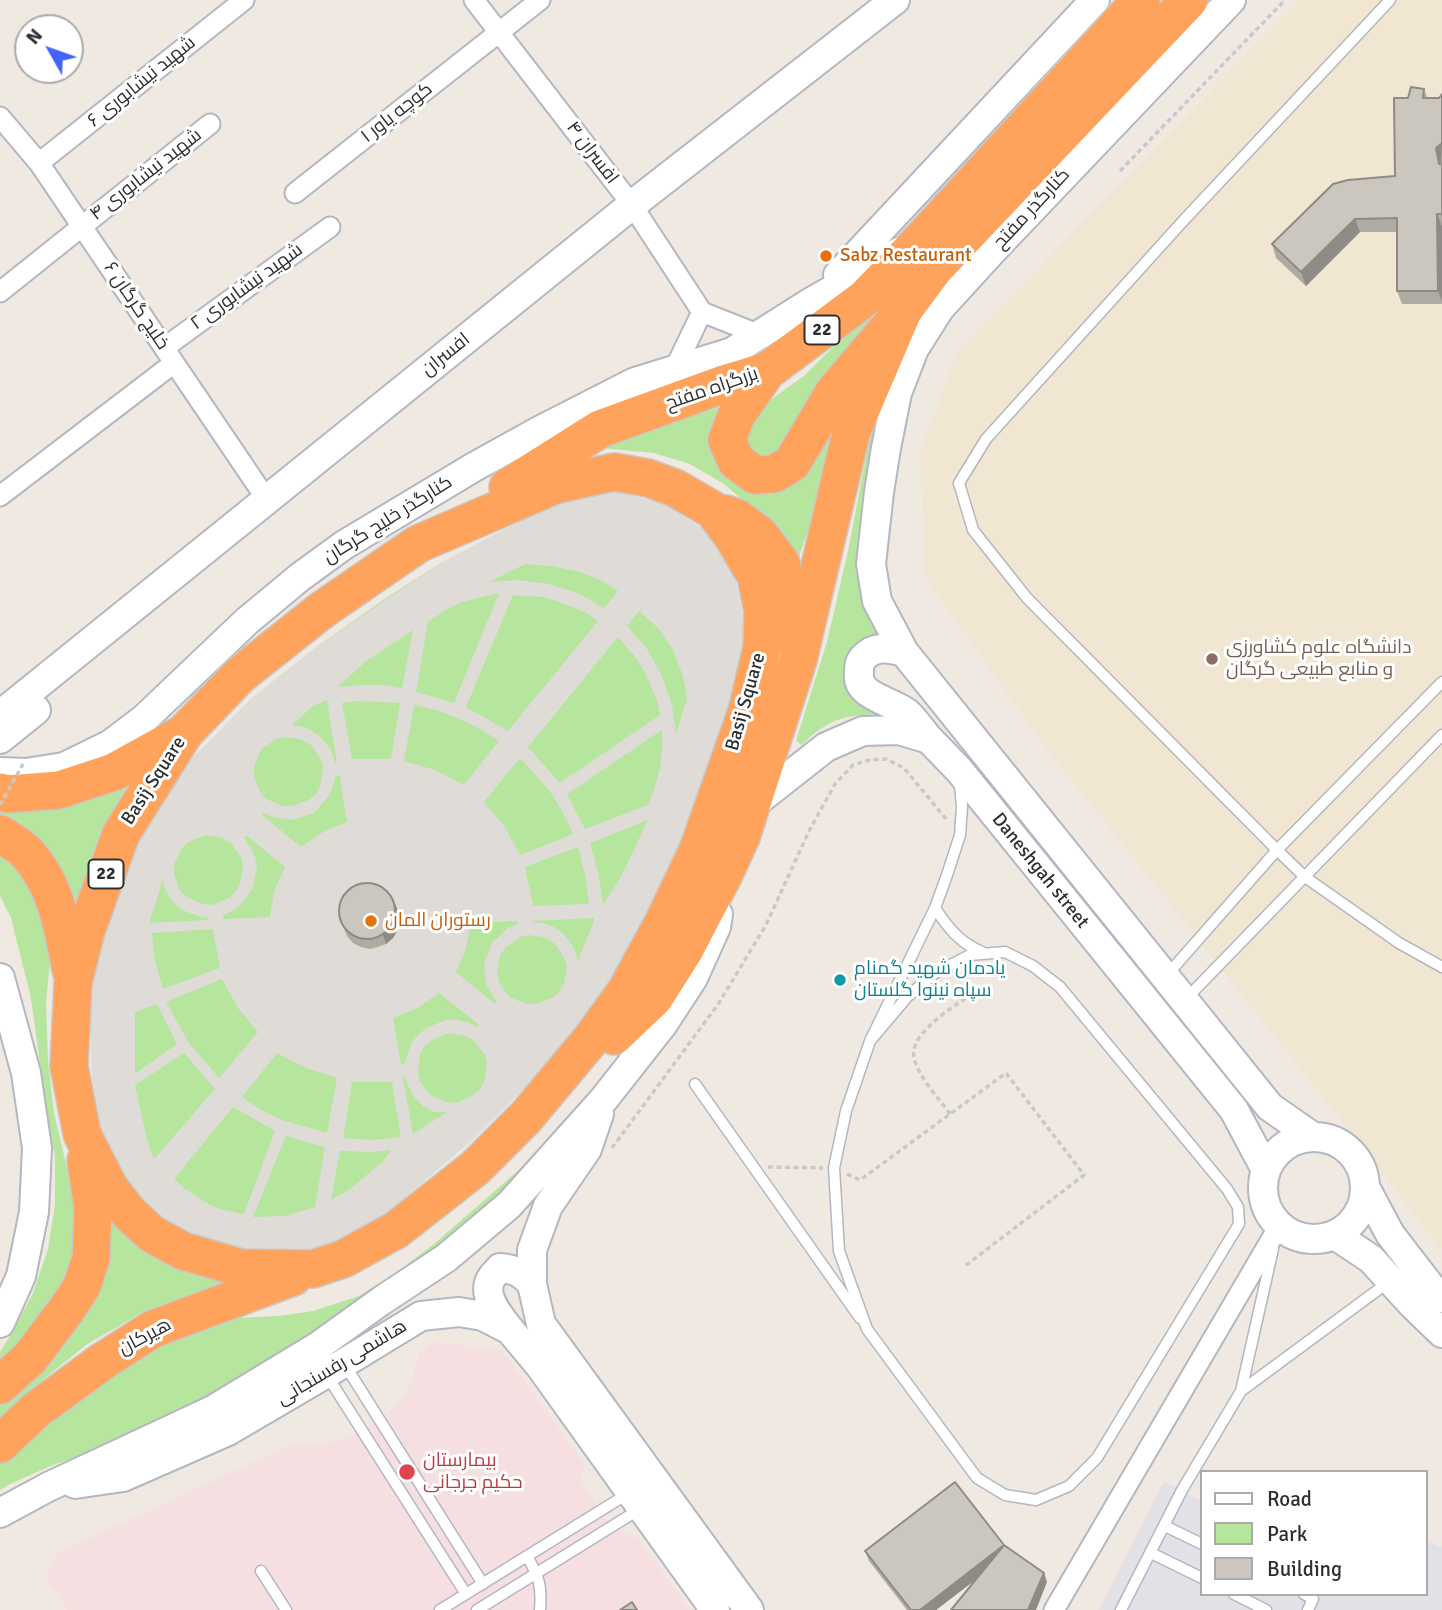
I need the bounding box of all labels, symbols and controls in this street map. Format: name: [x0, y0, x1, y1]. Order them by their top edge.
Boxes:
north arrow: [14, 14, 84, 84]
text: N: [21, 24, 48, 50]
street label: شهید نیشابوری ۶: [83, 32, 201, 132]
street label: کوچه یاور ۱: [357, 78, 437, 148]
street label: افسران ۴: [561, 117, 623, 189]
street label: شهید نیشابوری ۴: [86, 124, 206, 226]
street label: کنارگذر مفتح: [989, 164, 1075, 254]
street label: شهید نیشابوری ۲: [186, 239, 308, 335]
place label: Sabz Restaurant: [840, 245, 972, 267]
marker: Sabz Restaurant: [818, 248, 834, 264]
street label: خلیج گرگان ۶: [98, 258, 174, 354]
road number: 22: [804, 316, 840, 344]
street label: افسران: [417, 328, 475, 382]
street label: بزرگراه مفتح: [663, 363, 761, 415]
street label: کنارگذر خلیج گرگان: [319, 471, 457, 569]
place label: دانشگاه علوم کشاورزی و منابع طبیعی گرگان: [1226, 637, 1411, 681]
street label: Basij Square: [721, 650, 771, 754]
marker: دانشگاه علوم کشاورزی و منابع طبیعی گرگان: [1204, 651, 1220, 667]
street label: Basij Square: [117, 732, 191, 830]
street label: Daneshgah street: [987, 809, 1093, 933]
road number: 22: [88, 860, 124, 888]
place label: رستوران المان: [385, 910, 491, 932]
marker: رستوران المان: [363, 913, 379, 929]
place label: یادمان شهید گمنام سپاه نینوا گلستان: [854, 958, 1005, 1002]
marker: یادمان شهید گمنام سپاه نینوا گلستان: [832, 972, 848, 988]
street label: هیرکان: [115, 1314, 175, 1360]
street label: هاشمی رفسنجانی: [273, 1315, 411, 1411]
place label: بیمارستان حکیم جرجانی: [423, 1450, 523, 1494]
marker: بیمارستان حکیم جرجانی: [397, 1462, 417, 1482]
legend: [1200, 1470, 1428, 1596]
text: Road: [1267, 1486, 1312, 1512]
text: Park: [1267, 1521, 1307, 1547]
text: Building: [1267, 1556, 1342, 1582]

